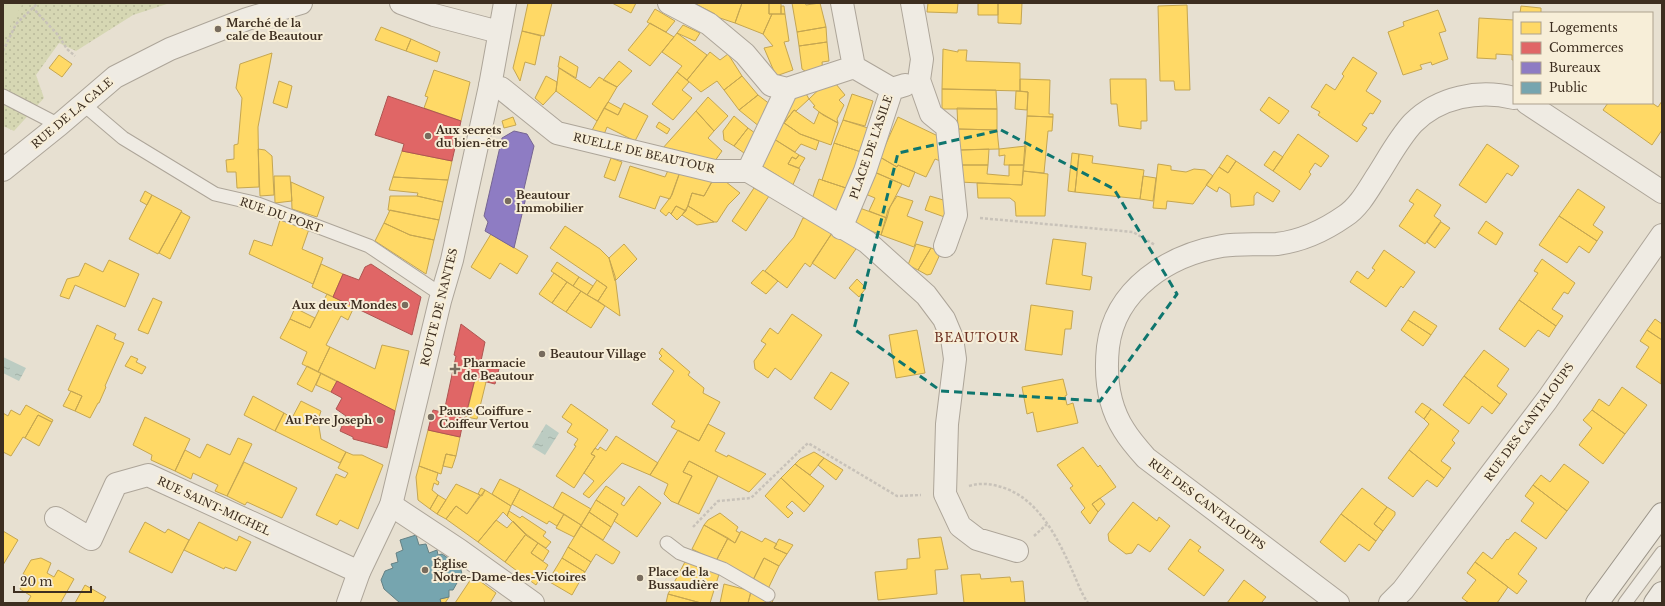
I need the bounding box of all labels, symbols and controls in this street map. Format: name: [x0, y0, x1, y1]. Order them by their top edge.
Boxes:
legend: [1513, 12, 1653, 104]
place label: Marché de la cale de Beautour: [226, 16, 323, 43]
text: Logements: [1549, 20, 1618, 35]
marker: Marché de la cale de Beautour: [213, 24, 223, 34]
text: Commerces: [1549, 40, 1623, 55]
text: Bureaux: [1549, 60, 1601, 75]
street label: RUE DE LA CALE: [28, 75, 116, 151]
text: Public: [1549, 80, 1588, 95]
street label: PLACE DE L'ASILE: [847, 93, 895, 201]
place label: Aux secrets du bien-être: [435, 123, 508, 150]
street label: RUELLE DE BEAUTOUR: [572, 130, 716, 176]
marker: Aux secrets du bien-être: [423, 131, 433, 141]
place label: Beautour Immobilier: [516, 188, 584, 215]
street label: RUE DU PORT: [238, 194, 324, 236]
marker: Beautour Immobilier: [503, 196, 513, 206]
street label: ROUTE DE NANTES: [418, 247, 460, 367]
place label: Aux deux Mondes: [291, 298, 397, 312]
marker: Aux deux Mondes: [400, 300, 410, 310]
district label: BEAUTOUR: [934, 330, 1020, 345]
place label: Beautour Village: [550, 347, 647, 361]
marker: Beautour Village: [537, 349, 547, 359]
place label: Pharmacie de Beautour: [463, 356, 535, 383]
street label: RUE DES CANTALOUPS: [1481, 360, 1577, 484]
marker: Pharmacie de Beautour: [450, 364, 460, 374]
place label: Pause Coiffure - Coiffeur Vertou: [439, 404, 532, 431]
marker: Pause Coiffure - Coiffeur Vertou: [426, 412, 436, 422]
place label: Au Père Joseph: [284, 413, 372, 427]
marker: Au Père Joseph: [375, 415, 385, 425]
street label: RUE DES CANTALOUPS: [1146, 455, 1268, 553]
street label: RUE SAINT-MICHEL: [155, 474, 273, 538]
place label: Église Notre-Dame-des-Victoires: [433, 557, 586, 584]
marker: Église Notre-Dame-des-Victoires: [420, 565, 430, 575]
place label: Place de la Bussaudière: [648, 565, 719, 592]
scale bar: [14, 568, 91, 594]
marker: Place de la Bussaudière: [635, 573, 645, 583]
text: 20 m: [20, 574, 52, 589]

